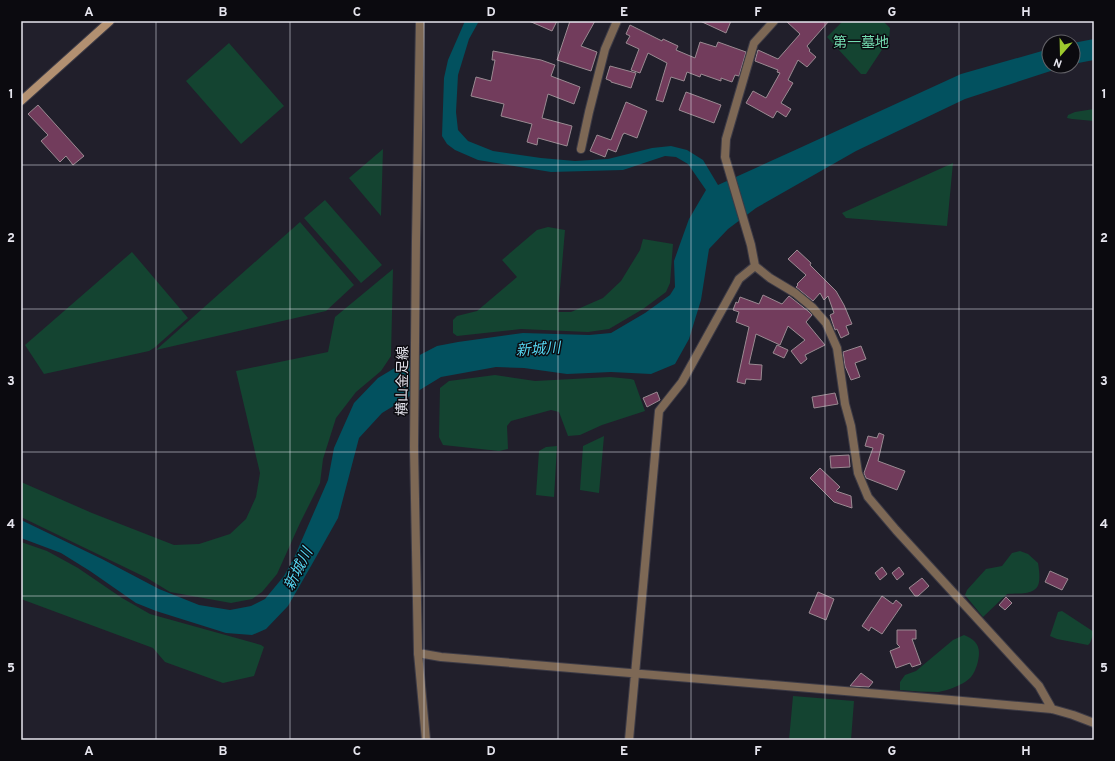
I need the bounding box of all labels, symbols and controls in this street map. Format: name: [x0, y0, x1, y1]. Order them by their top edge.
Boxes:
text: A: [84, 5, 94, 21]
text: B: [219, 5, 228, 21]
text: C: [353, 5, 361, 21]
text: D: [486, 5, 496, 21]
text: E: [620, 5, 628, 21]
text: F: [754, 5, 762, 21]
text: G: [888, 5, 897, 21]
text: H: [1021, 5, 1031, 21]
park label: 第一墓地: [833, 34, 889, 52]
north arrow: [1041, 34, 1081, 74]
text: N: [1052, 55, 1064, 70]
text: 1: [8, 87, 14, 103]
text: 1: [1101, 87, 1107, 103]
text: 2: [7, 231, 15, 247]
text: 2: [1100, 231, 1108, 247]
water label: 新城川: [515, 339, 563, 362]
street label: 横山金足線: [394, 346, 413, 416]
text: 3: [7, 374, 15, 390]
text: 3: [1100, 374, 1108, 390]
text: 4: [7, 517, 15, 533]
text: 4: [1100, 517, 1108, 533]
water label: 新城川: [281, 544, 319, 594]
text: 5: [7, 661, 15, 677]
text: 5: [1100, 661, 1108, 677]
text: A: [84, 744, 94, 760]
text: B: [219, 744, 228, 760]
text: C: [353, 744, 361, 760]
text: D: [486, 744, 496, 760]
text: E: [620, 744, 628, 760]
text: F: [754, 744, 762, 760]
text: G: [888, 744, 897, 760]
text: H: [1021, 744, 1031, 760]

